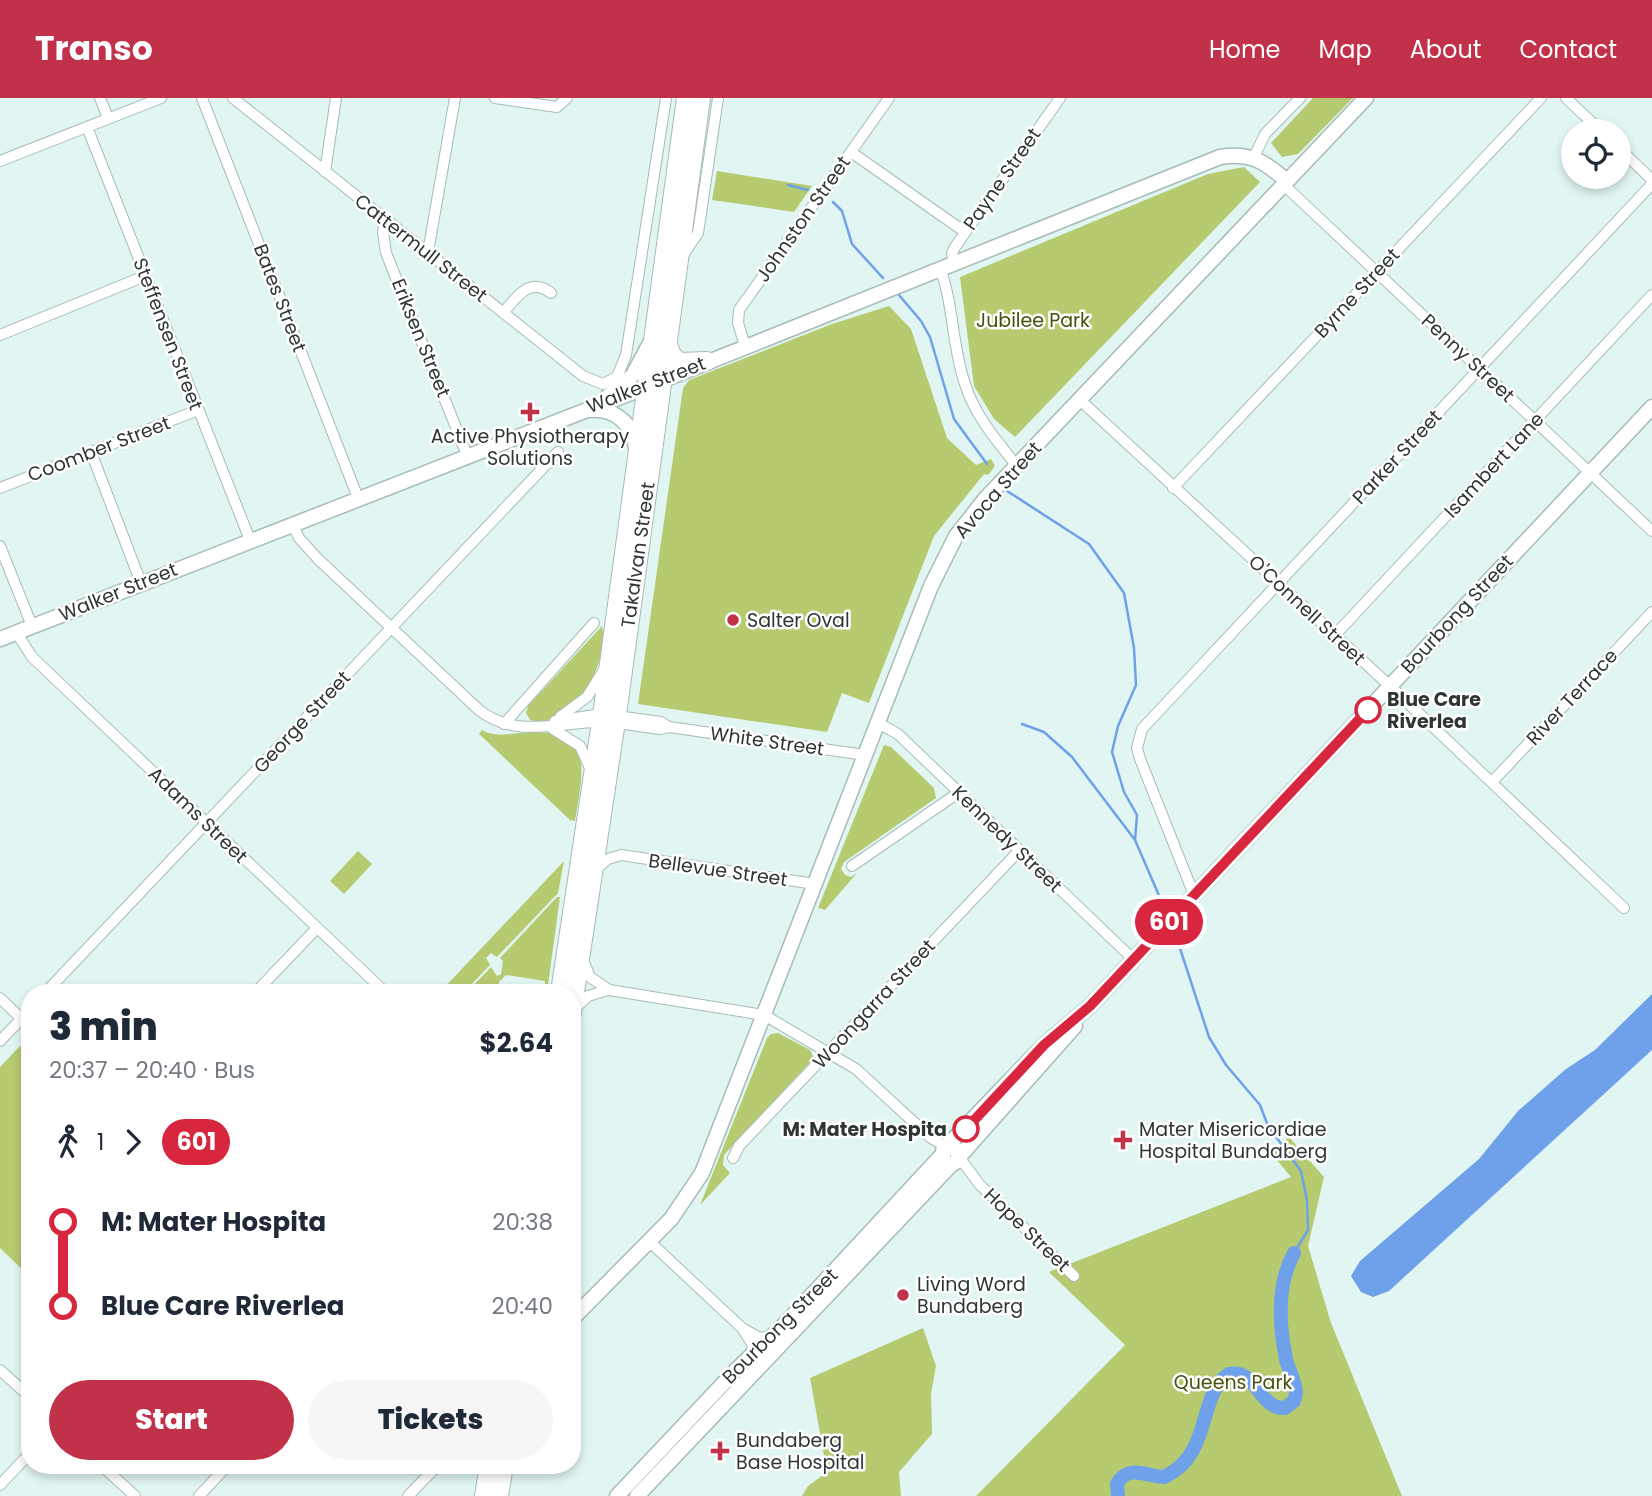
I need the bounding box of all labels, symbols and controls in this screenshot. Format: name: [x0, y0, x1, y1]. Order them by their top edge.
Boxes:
text: Transo: [35, 25, 153, 72]
text: Home: [1209, 33, 1281, 66]
text: Map: [1319, 33, 1372, 66]
text: About: [1410, 33, 1481, 66]
text: Contact: [1519, 33, 1617, 66]
map controls: [1561, 119, 1631, 189]
button: locate: [1561, 119, 1631, 189]
street label: Payne Street: [957, 122, 1047, 236]
street label: Johnston Street: [749, 150, 857, 288]
street label: Cattermull Street: [349, 187, 493, 309]
street label: Bates Street: [247, 240, 313, 356]
street label: Byrne Street: [1308, 242, 1406, 344]
street label: Steffensen Street: [127, 254, 209, 414]
street label: Eriksen Street: [385, 275, 457, 401]
park label: Jubilee Park: [976, 307, 1090, 334]
street label: Penny Street: [1415, 308, 1521, 408]
street label: Walker Street: [583, 350, 709, 420]
marker: Active Physiotherapy Solutions: [520, 402, 540, 422]
street label: Parker Street: [1346, 404, 1448, 510]
street label: Isambert Lane: [1438, 406, 1550, 524]
street label: Coomber Street: [24, 409, 174, 489]
place label: Active Physiotherapy Solutions: [431, 423, 629, 472]
street label: Avoca Street: [948, 436, 1048, 544]
street label: Takalvan Street: [614, 480, 662, 630]
street label: O'Connell Street: [1243, 549, 1371, 671]
street label: Bourbong Street: [1395, 549, 1519, 679]
street label: Walker Street: [55, 556, 181, 628]
place label: Salter Oval: [747, 607, 850, 634]
marker: Salter Oval: [725, 612, 741, 628]
street label: River Terrace: [1520, 643, 1624, 751]
street label: George Street: [247, 665, 357, 779]
place label: Blue Care Riverlea: [1387, 686, 1481, 735]
marker: Blue Care Riverlea: [1355, 697, 1381, 723]
street label: White Street: [708, 720, 826, 762]
street label: Adams Street: [142, 761, 254, 869]
street label: Kennedy Street: [946, 779, 1068, 899]
street label: Bellevue Street: [647, 847, 789, 893]
line badge: 601: [1129, 899, 1209, 945]
text: 601: [1149, 905, 1189, 938]
street label: Woongarra Street: [807, 933, 941, 1075]
text: 3 min: [49, 1000, 158, 1053]
text: $2.64: [480, 1025, 553, 1061]
text: 20:37 – 20:40 · Bus: [49, 1054, 255, 1086]
place label: M: Mater Hospita: [782, 1116, 947, 1143]
marker: M: Mater Hospita: [953, 1116, 979, 1142]
place label: Mater Misericordiae Hospital Bundaberg: [1139, 1116, 1327, 1165]
icon: walk: [49, 1123, 87, 1161]
icon: forward: [114, 1123, 152, 1161]
text: 601: [176, 1125, 216, 1158]
text: 1: [97, 1126, 104, 1158]
marker: Mater Misericordiae Hospital Bundaberg: [1113, 1130, 1133, 1150]
street label: Hope Street: [978, 1182, 1076, 1278]
text: M: Mater Hospita: [101, 1204, 326, 1240]
text: 20:38: [492, 1206, 553, 1238]
street label: Bourbong Street: [716, 1262, 844, 1390]
place label: Living Word Bundaberg: [917, 1271, 1026, 1320]
marker: Living Word Bundaberg: [895, 1287, 911, 1303]
text: Blue Care Riverlea: [101, 1288, 344, 1324]
text: 20:40: [492, 1290, 553, 1322]
park label: Queens Park: [1174, 1369, 1292, 1396]
button: Start: [49, 1380, 294, 1460]
button: Tickets: [308, 1380, 553, 1460]
place label: Bundaberg Base Hospital: [736, 1427, 864, 1476]
marker: Bundaberg Base Hospital: [710, 1441, 730, 1461]

